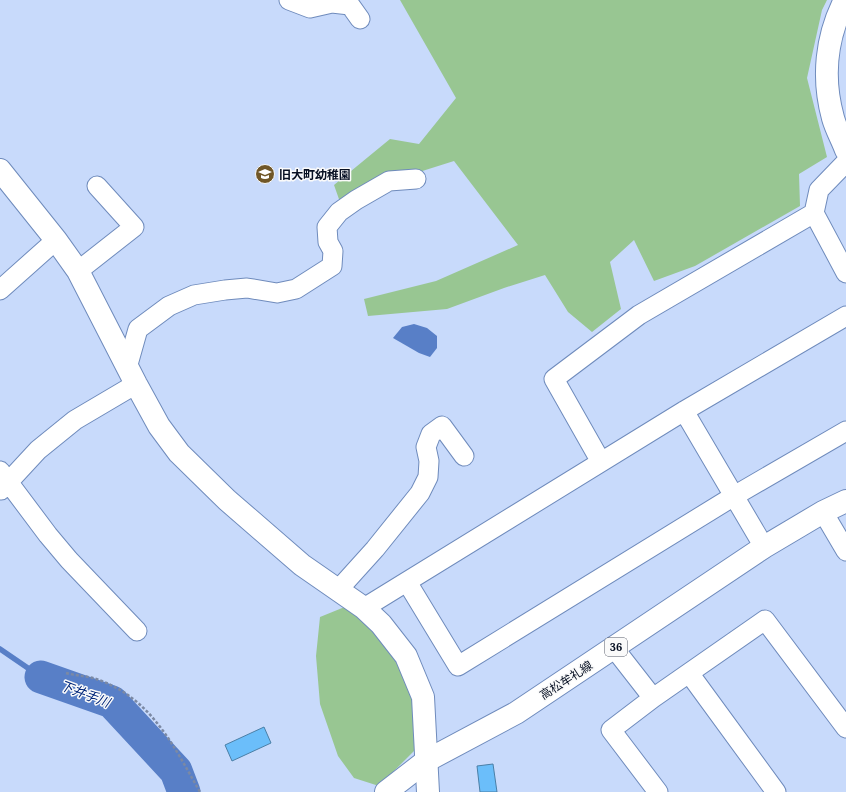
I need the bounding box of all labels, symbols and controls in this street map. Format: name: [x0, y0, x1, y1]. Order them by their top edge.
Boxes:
school or university icon: 旧大町幼稚園: [254, 163, 276, 185]
place label: 旧大町幼稚園: [279, 167, 351, 182]
road number: 36: [605, 638, 627, 656]
street label: 高松牟礼線: [537, 657, 595, 703]
water label: 下井手川: [58, 677, 114, 712]

